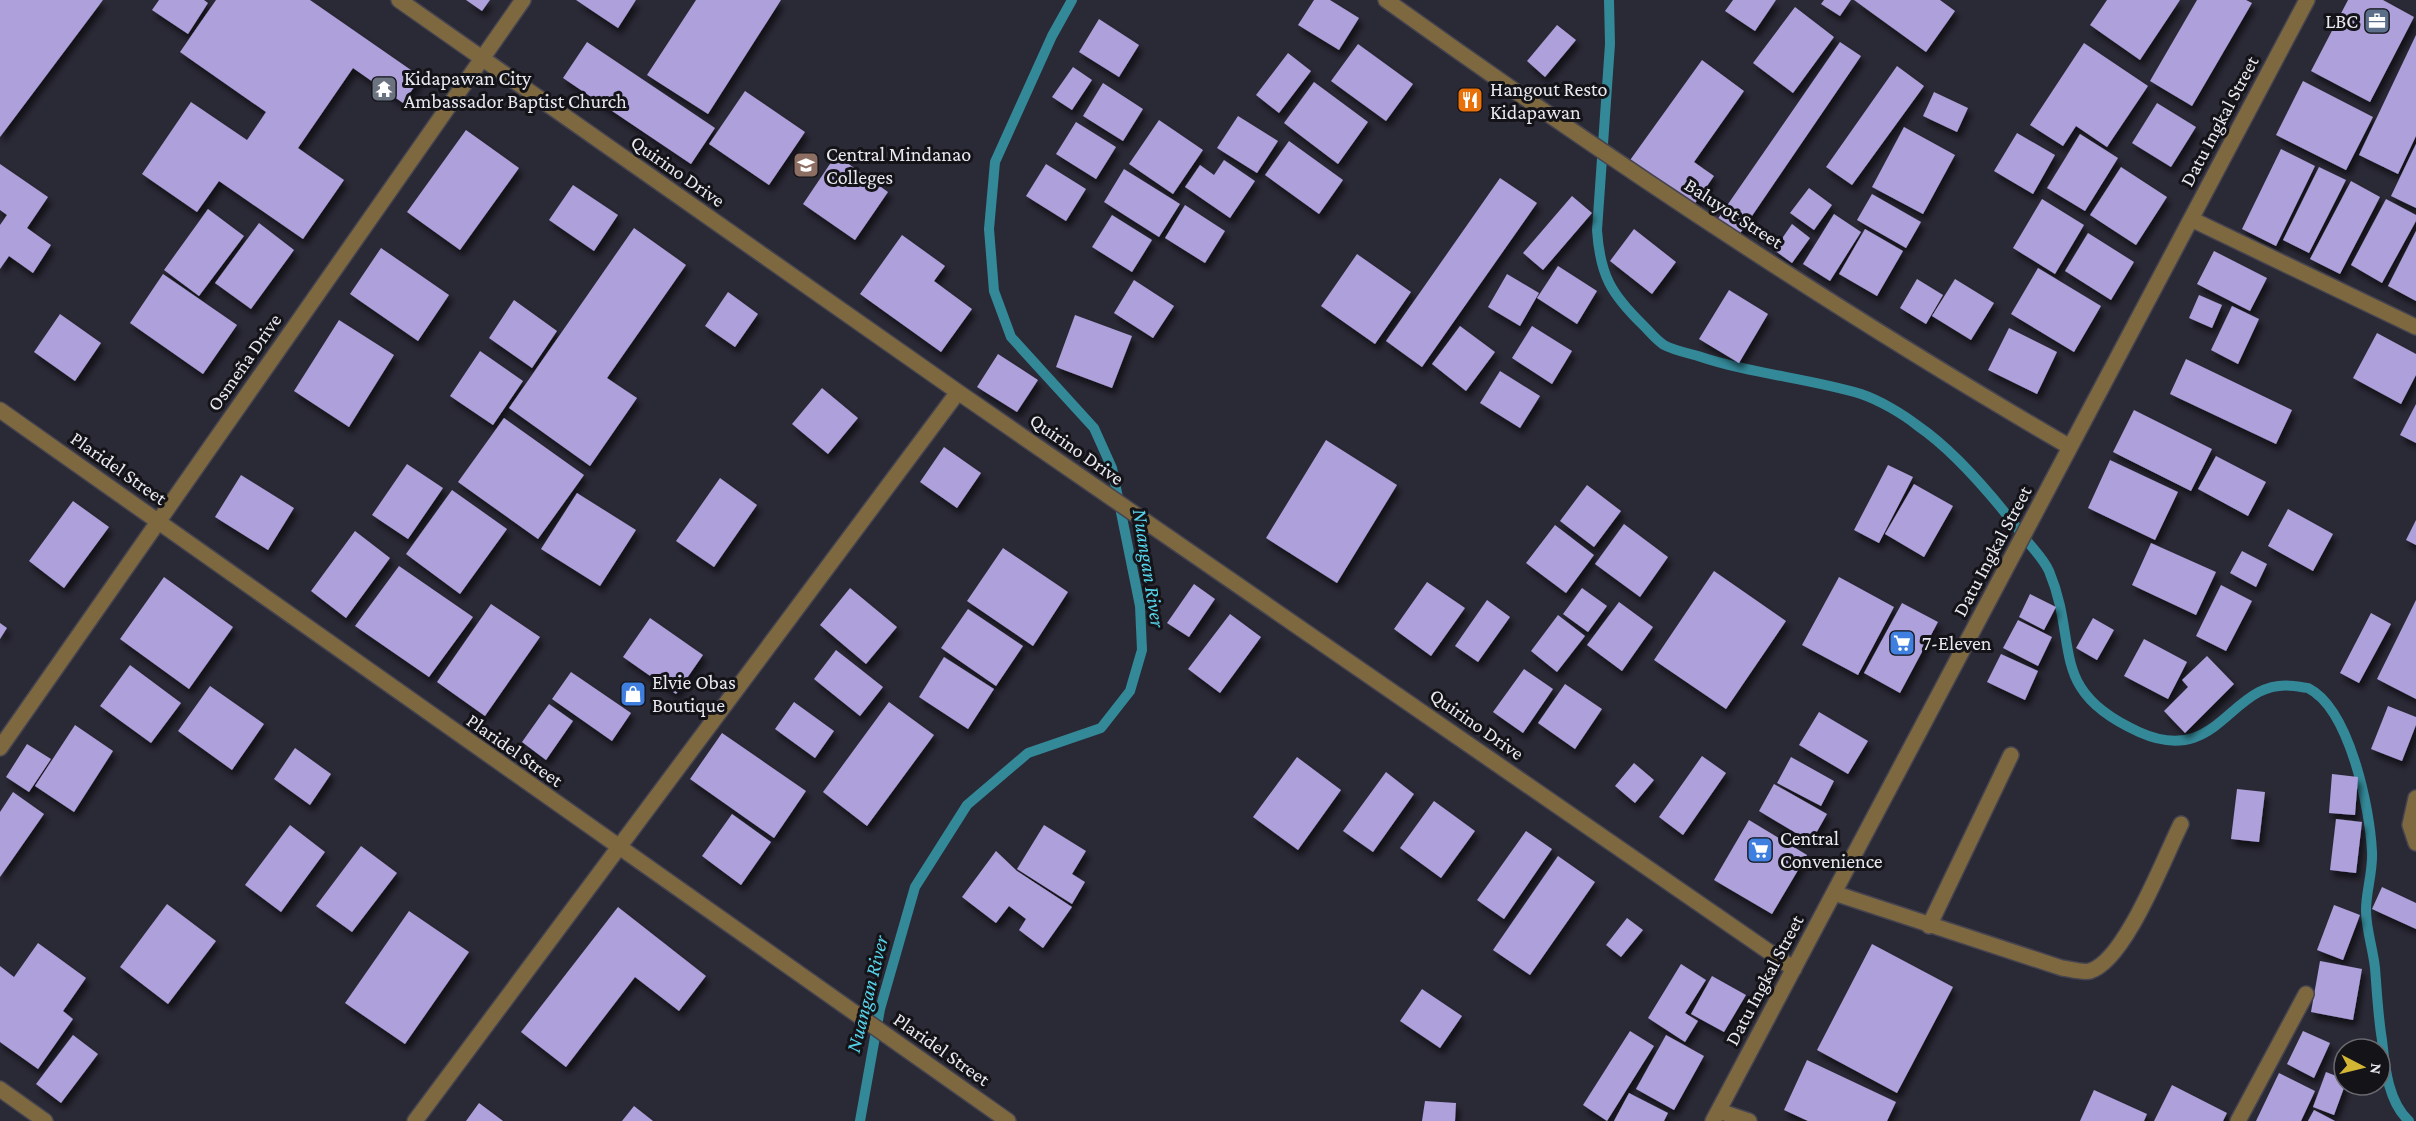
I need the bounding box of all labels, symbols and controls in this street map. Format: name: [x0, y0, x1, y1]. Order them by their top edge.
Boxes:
office icon: LBC: [2362, 6, 2392, 36]
place label: LBC: [2325, 10, 2358, 32]
street label: Datu Ingkal Street: [2175, 52, 2264, 190]
place label: Kidapawan City Ambassador Baptist Church: [404, 67, 627, 113]
temple icon: Kidapawan City Ambassador Baptist Church: [369, 74, 399, 104]
place label: Hangout Resto Kidapawan: [1490, 78, 1608, 124]
restaurant icon: Hangout Resto Kidapawan: [1455, 85, 1485, 115]
street label: Quirino Drive: [627, 131, 729, 212]
place label: Central Mindanao Colleges: [826, 143, 971, 189]
school or university icon: Central Mindanao Colleges: [791, 150, 821, 180]
street label: Baluyot Street: [1680, 173, 1787, 254]
street label: Osmeña Drive: [202, 309, 286, 415]
street label: Quirino Drive: [1026, 409, 1128, 490]
street label: Plaridel Street: [67, 427, 172, 509]
street label: Datu Ingkal Street: [1948, 482, 2037, 620]
water label: Nuangan River: [1128, 507, 1170, 630]
supermarket icon: 7-Eleven: [1887, 628, 1917, 658]
place label: 7-Eleven: [1922, 632, 1992, 654]
place label: Elvie Obas Boutique: [652, 671, 736, 717]
shop icon: Elvie Obas Boutique: [618, 679, 648, 709]
street label: Quirino Drive: [1426, 684, 1528, 765]
street label: Plaridel Street: [463, 709, 568, 791]
place label: Central Convenience: [1780, 827, 1883, 872]
supermarket icon: Central Convenience: [1745, 835, 1775, 865]
street label: Datu Ingkal Street: [1720, 911, 1809, 1049]
water label: Nuangan River: [841, 932, 893, 1055]
street label: Plaridel Street: [890, 1008, 995, 1090]
north arrow: [2332, 1037, 2392, 1097]
text: N: [2367, 1062, 2385, 1075]

